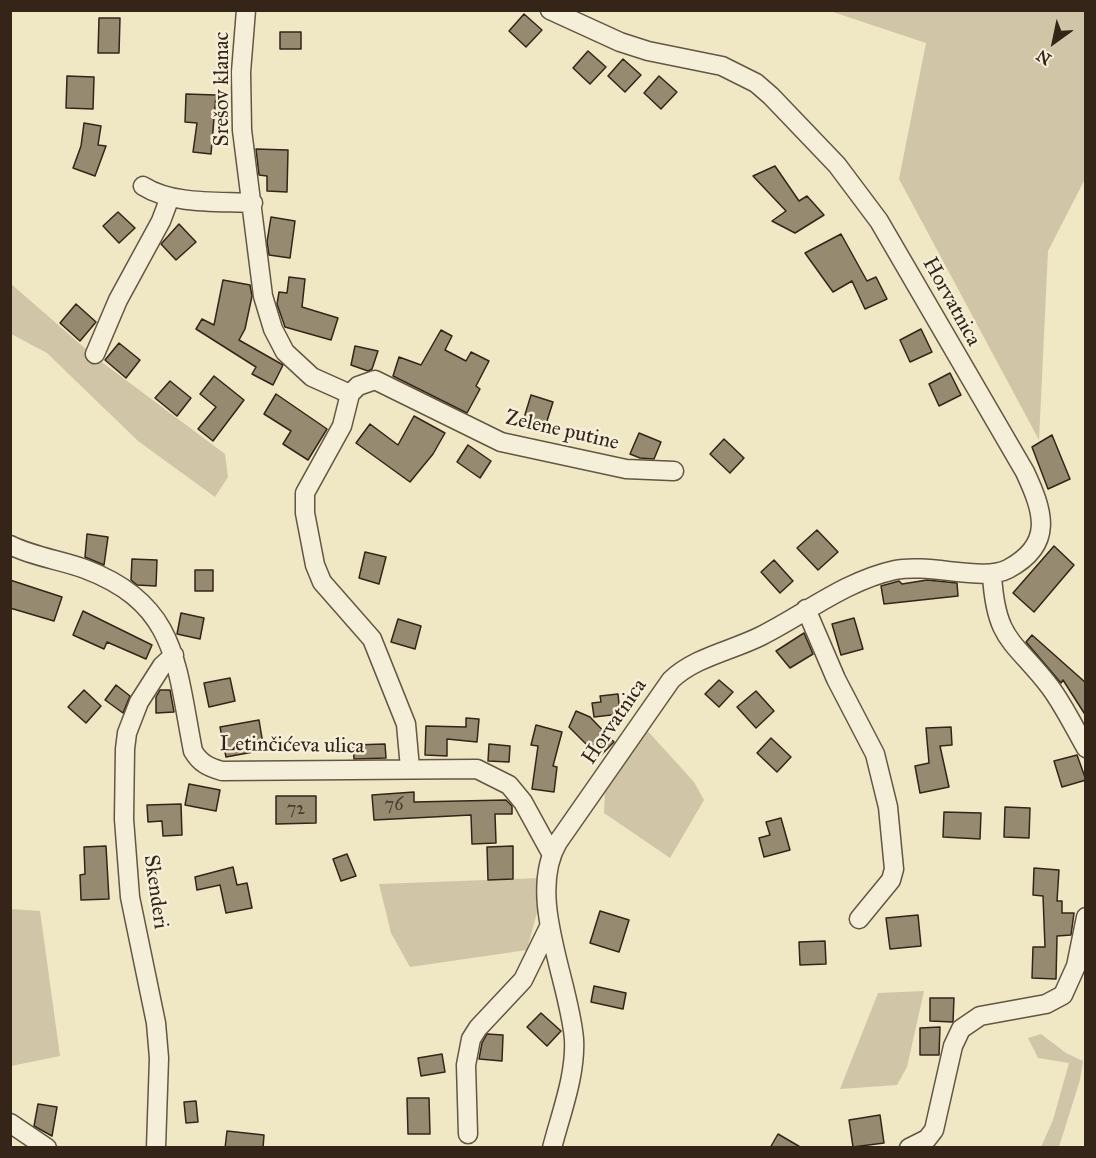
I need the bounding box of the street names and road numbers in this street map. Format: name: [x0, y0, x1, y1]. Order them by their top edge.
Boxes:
street label: Srešov klanac: [210, 32, 236, 146]
street label: Horvatnica: [916, 253, 986, 351]
street label: Zelene putine: [503, 406, 621, 456]
street label: Horvatnica: [577, 674, 653, 770]
street label: Letinčićeva ulica: [219, 732, 365, 760]
street label: Skenderi: [137, 853, 173, 931]

